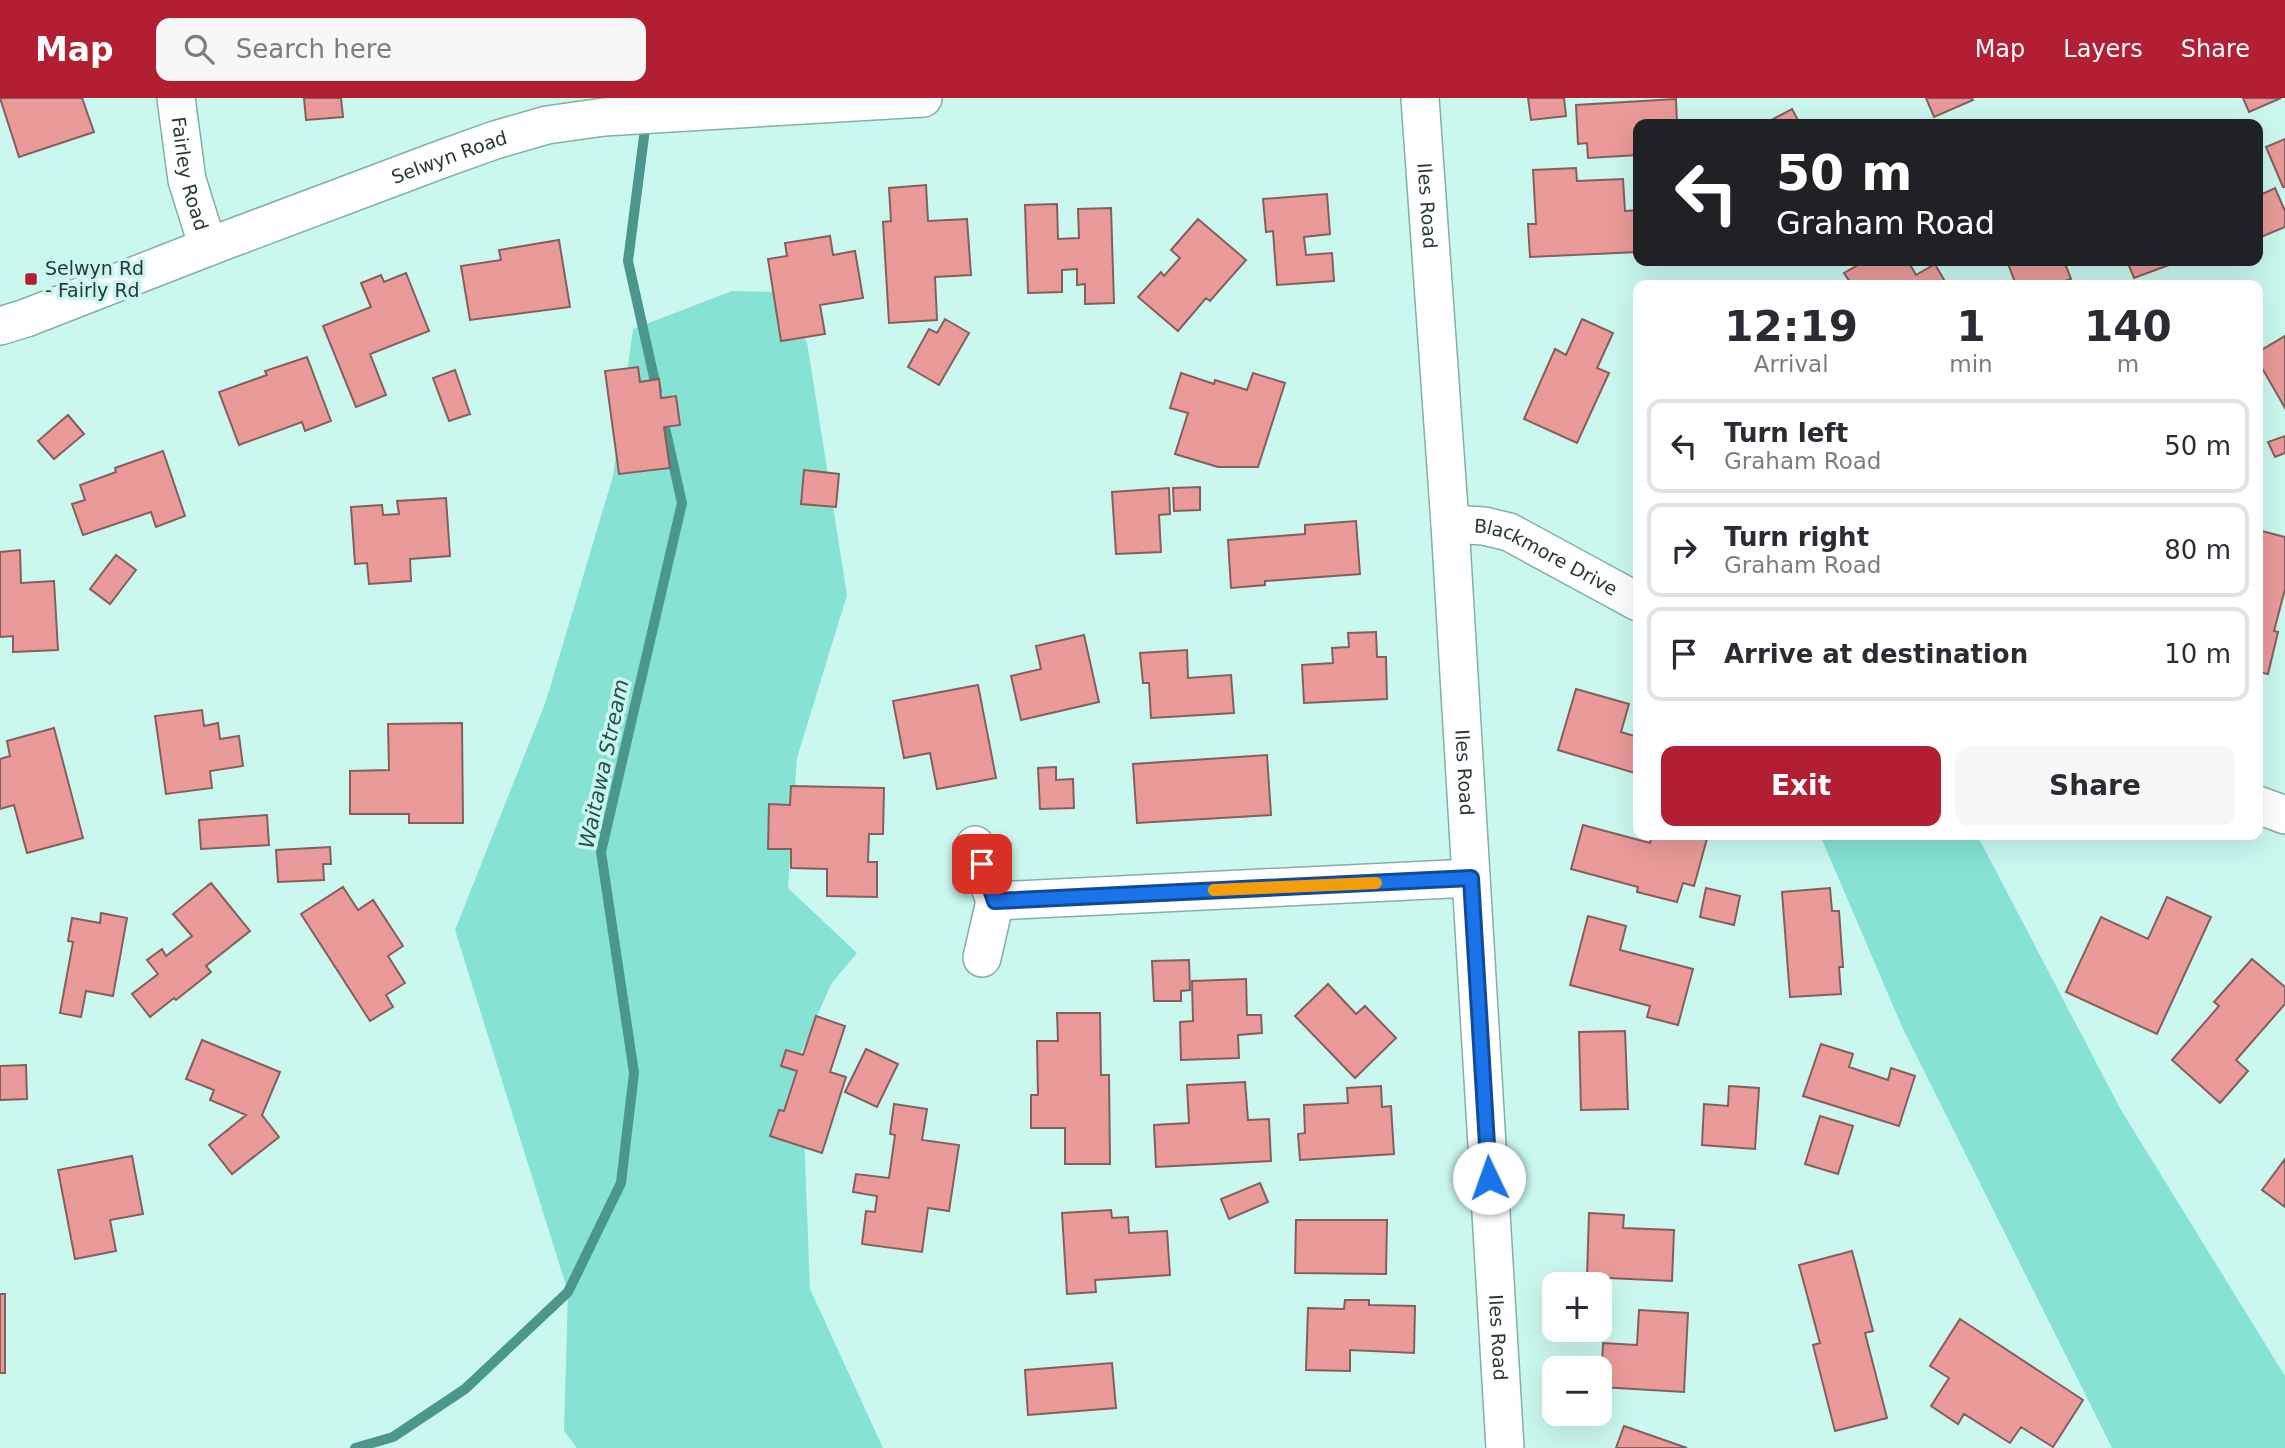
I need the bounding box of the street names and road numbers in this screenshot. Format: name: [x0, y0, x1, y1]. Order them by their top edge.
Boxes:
street label: Fairley Road: [168, 115, 213, 233]
street label: Selwyn Road: [388, 126, 510, 188]
street label: Iles Road: [1414, 162, 1442, 250]
street label: Blackmore Drive: [1474, 514, 1621, 600]
street label: Iles Road: [1451, 729, 1478, 816]
street label: Iles Road: [1485, 1294, 1512, 1381]

